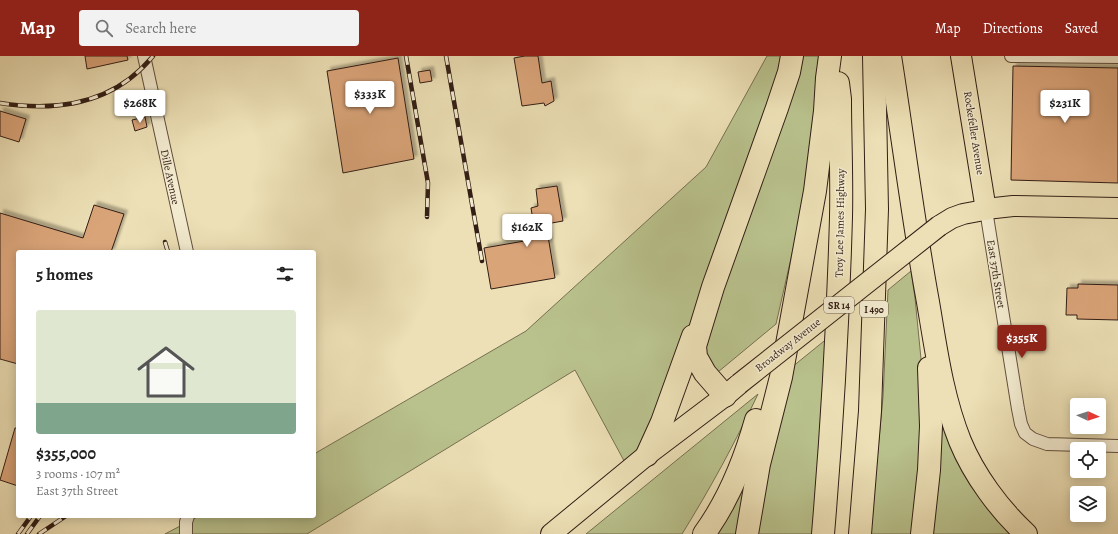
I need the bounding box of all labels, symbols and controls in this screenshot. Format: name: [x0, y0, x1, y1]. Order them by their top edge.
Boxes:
search box: [79, 10, 359, 46]
text: Map: [20, 15, 55, 41]
icon: search: [93, 17, 115, 39]
text: Search here: [125, 18, 197, 38]
text: Map: [935, 19, 961, 38]
text: Directions: [983, 19, 1043, 38]
text: Saved: [1065, 19, 1098, 38]
pin: $333K: [342, 81, 398, 115]
text: $333K: [354, 85, 386, 102]
pin: $268K: [112, 90, 168, 124]
street label: Rockefeller Avenue: [960, 90, 988, 176]
pin: $231K: [1037, 90, 1093, 124]
text: $268K: [123, 94, 157, 111]
text: $231K: [1049, 94, 1081, 111]
street label: Dille Avenue: [157, 148, 183, 206]
street label: Troy Lee James Highway: [832, 168, 848, 277]
pin: $162K: [499, 214, 555, 248]
text: $162K: [511, 218, 543, 235]
street label: East 37th Street: [983, 238, 1009, 310]
text: 5 homes: [36, 263, 93, 286]
icon: filters: [274, 263, 296, 285]
road number: SR 14: [824, 297, 854, 313]
road number: I 490: [860, 301, 888, 317]
street label: Broadway Avenue: [752, 315, 824, 375]
pin: $355K: [994, 325, 1050, 359]
text: $355K: [1006, 329, 1038, 346]
icon: home: [130, 336, 202, 408]
north arrow: [1070, 398, 1106, 434]
map controls: [1070, 398, 1106, 522]
text: $355,000: [36, 442, 96, 465]
button: locate: [1070, 442, 1106, 478]
text: 3 rooms · 107 m²: [36, 465, 120, 482]
text: East 37th Street: [36, 482, 118, 499]
button: layers: [1070, 486, 1106, 522]

